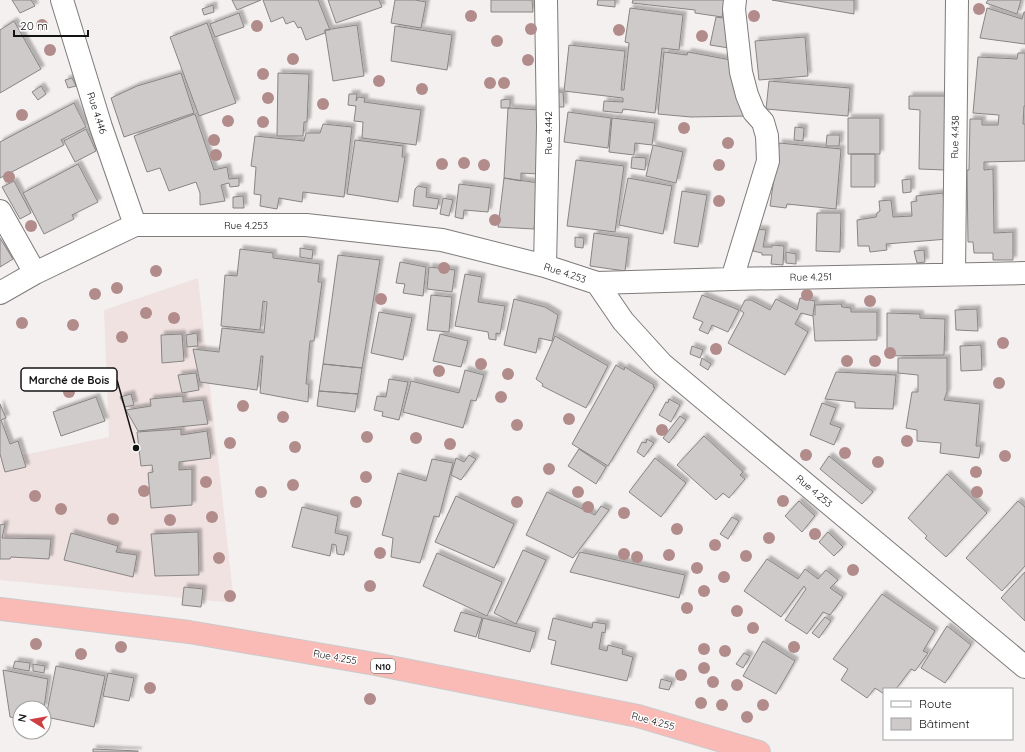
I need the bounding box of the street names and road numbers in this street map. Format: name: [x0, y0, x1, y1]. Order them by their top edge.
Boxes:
street label: Rue 4.446: [84, 90, 110, 136]
street label: Rue 4.442: [542, 111, 555, 155]
street label: Rue 4.438: [948, 115, 962, 159]
street label: Rue 4.253: [224, 219, 268, 232]
street label: Rue 4.253: [542, 260, 588, 286]
street label: Rue 4.251: [790, 270, 832, 284]
street label: Rue 4.253: [793, 472, 835, 510]
street label: Rue 4.255: [312, 647, 358, 667]
road number: N10: [371, 659, 395, 673]
street label: Rue 4.255: [630, 709, 676, 733]

